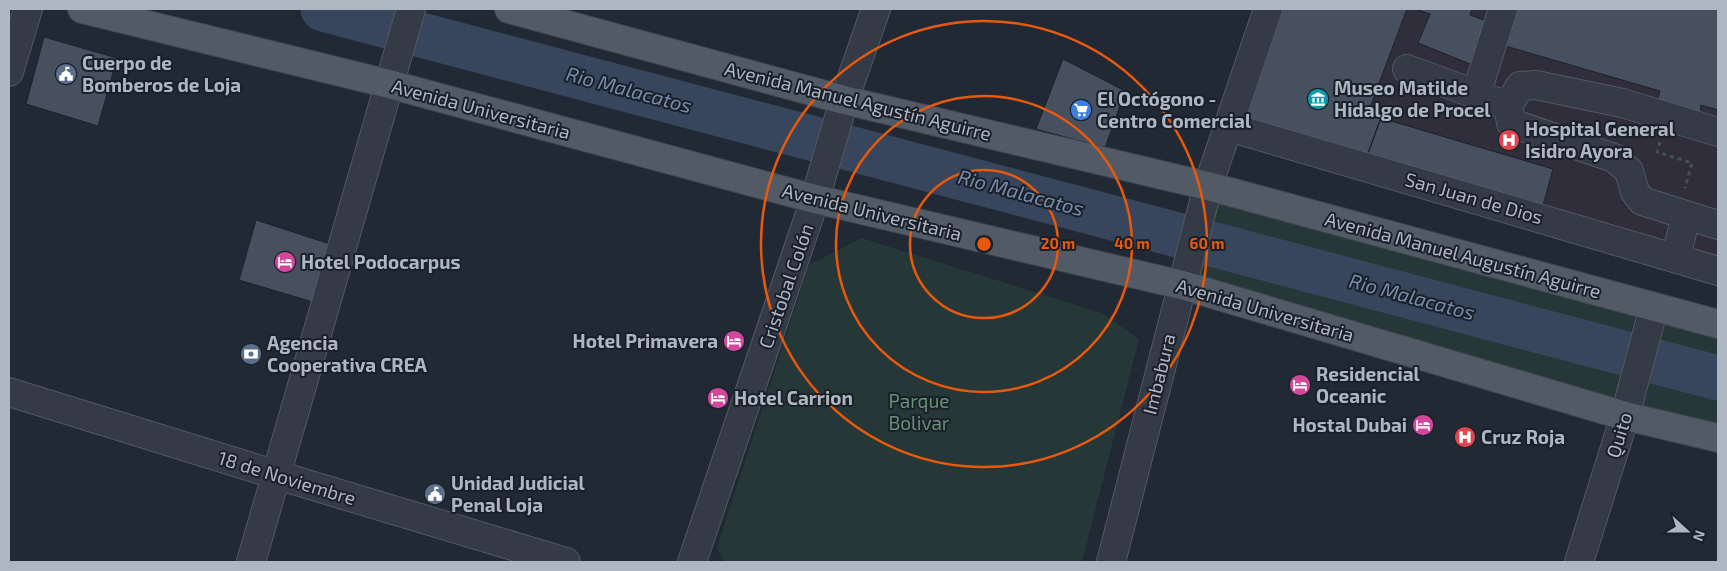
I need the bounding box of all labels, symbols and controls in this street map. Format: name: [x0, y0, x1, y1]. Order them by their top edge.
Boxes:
place label: Cuerpo de Bomberos de Loja: [82, 51, 241, 96]
street label: Avenida Manuel Agustín Aguirre: [722, 56, 994, 145]
water label: Rio Malacatos: [564, 61, 695, 117]
public building icon: Cuerpo de Bomberos de Loja: [54, 62, 78, 86]
street label: Avenida Universitaria: [389, 74, 573, 143]
place label: Museo Matilde Hidalgo de Procel: [1334, 76, 1491, 121]
place label: El Octógono - Centro Comercial: [1097, 87, 1252, 132]
museum icon: Museo Matilde Hidalgo de Procel: [1306, 87, 1330, 111]
supermarket icon: El Octógono - Centro Comercial: [1069, 98, 1093, 122]
place label: Hospital General Isidro Ayora: [1525, 117, 1676, 163]
hospital icon: Hospital General Isidro Ayora: [1497, 128, 1521, 152]
water label: Rio Malacatos: [956, 164, 1087, 220]
street label: San Juan de Dios: [1403, 167, 1546, 228]
street label: Avenida Universitaria: [780, 178, 964, 245]
street label: Avenida Manuel Augustín Aguirre: [1323, 207, 1604, 302]
street label: Cristobal Colón: [753, 220, 818, 351]
text: 20 m: [1041, 234, 1075, 252]
text: 40 m: [1114, 234, 1150, 252]
text: 60 m: [1190, 234, 1224, 252]
centre of rings: [975, 235, 993, 253]
hotel icon: Hotel Podocarpus: [273, 250, 297, 274]
place label: Hotel Podocarpus: [301, 250, 461, 273]
water label: Rio Malacatos: [1347, 268, 1478, 324]
street label: Avenida Universitaria: [1174, 273, 1357, 346]
place label: Hotel Primavera: [573, 329, 718, 352]
hotel icon: Hotel Primavera: [722, 329, 746, 353]
place label: Agencia Cooperativa CREA: [267, 331, 428, 376]
street label: Imbabura: [1137, 331, 1180, 417]
bank icon: Agencia Cooperativa CREA: [239, 342, 263, 366]
place label: Residencial Oceanic: [1316, 362, 1420, 407]
hotel icon: Residencial Oceanic: [1288, 373, 1312, 397]
hotel icon: Hotel Carrion: [706, 386, 730, 410]
place label: Hotel Carrion: [734, 386, 853, 409]
park label: Parque Bolivar: [889, 389, 950, 434]
street label: Quito: [1601, 409, 1636, 460]
place label: Hostal Dubai: [1292, 413, 1407, 436]
hotel icon: Hostal Dubai: [1411, 413, 1435, 437]
hospital icon: Cruz Roja: [1453, 425, 1477, 449]
place label: Cruz Roja: [1481, 425, 1565, 448]
street label: 18 de Noviembre: [216, 446, 359, 509]
place label: Unidad Judicial Penal Loja: [451, 471, 586, 516]
public building icon: Unidad Judicial Penal Loja: [423, 482, 447, 506]
north arrow: [1662, 506, 1712, 556]
text: N: [1690, 528, 1709, 544]

